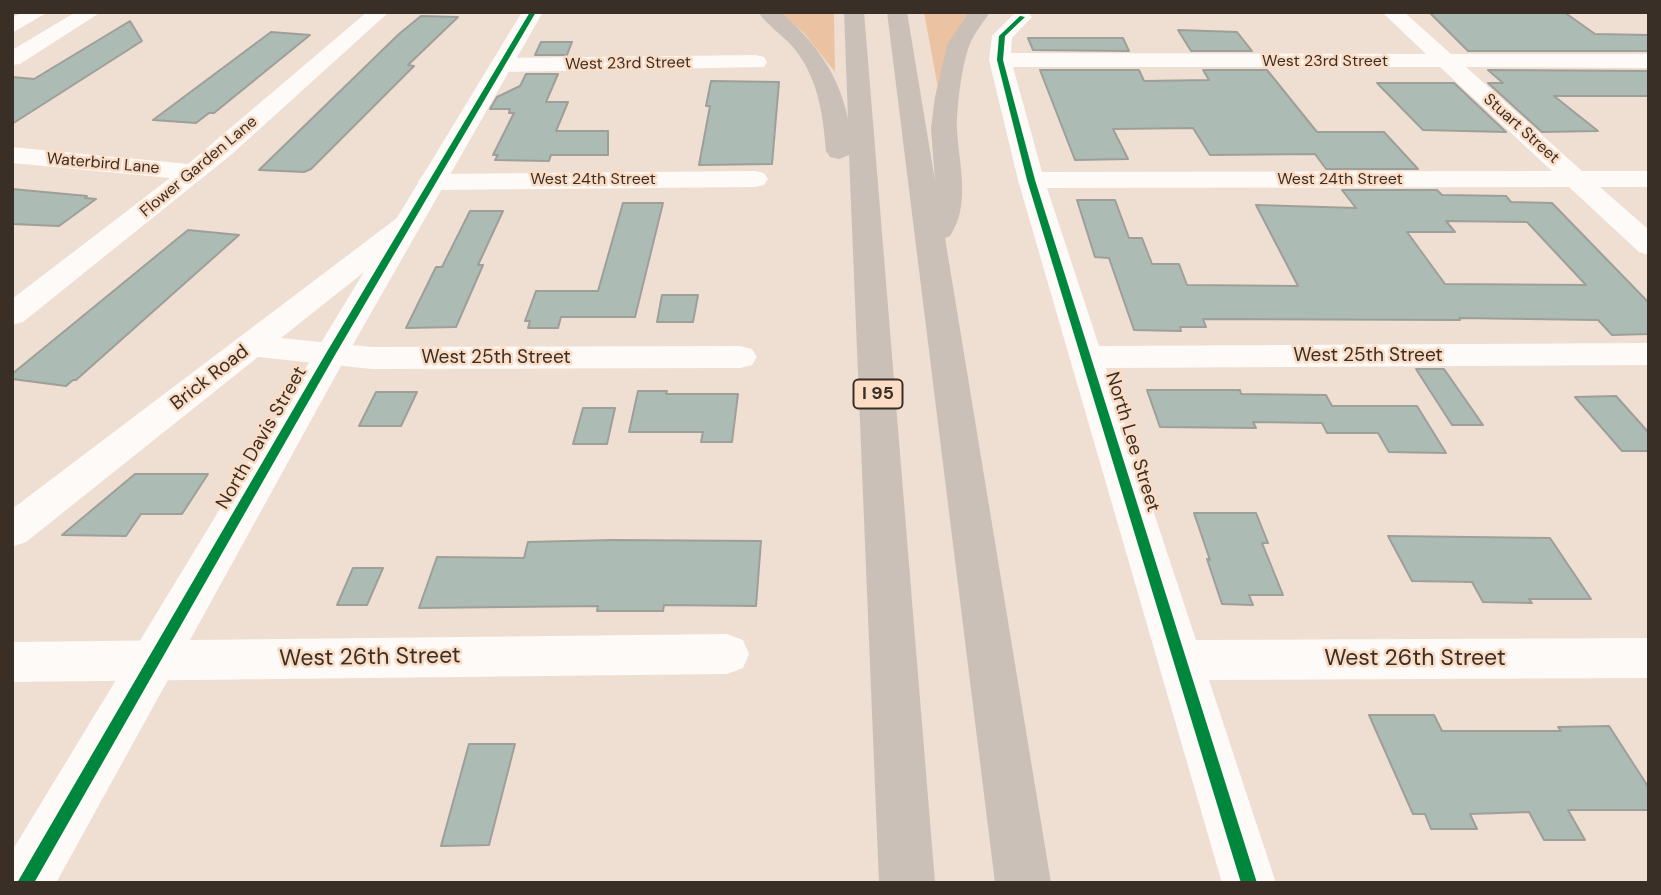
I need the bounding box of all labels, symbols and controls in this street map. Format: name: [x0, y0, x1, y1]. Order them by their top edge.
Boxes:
street label: West 23rd Street: [1262, 52, 1388, 72]
street label: West 23rd Street: [565, 53, 691, 75]
street label: Stuart Street: [1479, 90, 1563, 168]
street label: Flower Garden Lane: [137, 112, 261, 222]
street label: Waterbird Lane: [46, 149, 160, 179]
street label: West 24th Street: [530, 170, 656, 190]
street label: West 24th Street: [1277, 170, 1403, 190]
street label: Brick Road: [166, 340, 254, 416]
street label: West 25th Street: [1293, 345, 1443, 367]
street label: West 25th Street: [421, 347, 571, 369]
street label: North Davis Street: [212, 363, 312, 513]
street label: North Lee Street: [1100, 369, 1164, 515]
road number: I 95: [854, 380, 903, 408]
street label: West 26th Street: [279, 643, 461, 673]
street label: West 26th Street: [1324, 645, 1506, 673]

